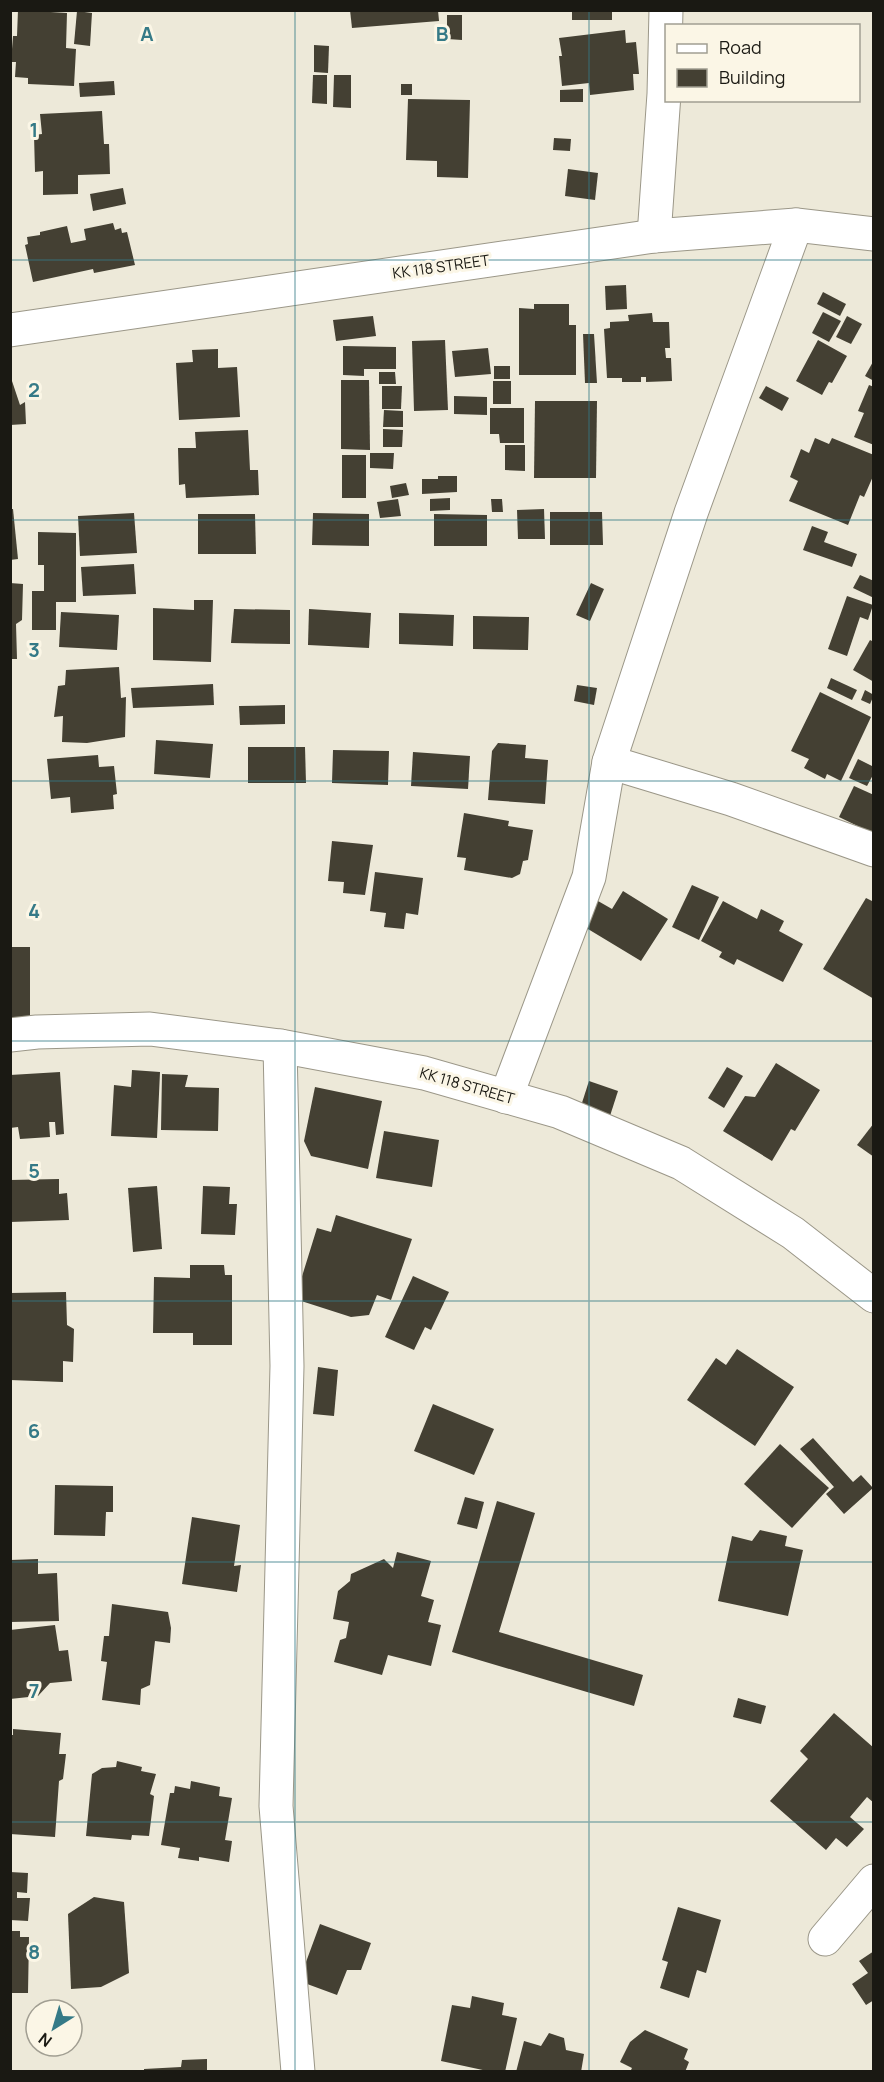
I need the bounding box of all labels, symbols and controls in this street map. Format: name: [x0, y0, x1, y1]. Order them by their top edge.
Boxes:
text: A: [140, 20, 154, 47]
text: B: [436, 20, 449, 47]
legend: [665, 24, 860, 102]
text: Road: [719, 35, 762, 59]
text: Building: [719, 65, 785, 89]
text: 1: [30, 116, 38, 143]
street label: KK 118 STREET: [391, 249, 491, 284]
text: 2: [28, 376, 40, 403]
text: 3: [28, 636, 40, 663]
text: 4: [28, 897, 40, 924]
street label: KK 118 STREET: [417, 1062, 517, 1109]
text: 5: [28, 1157, 40, 1184]
text: 6: [28, 1417, 40, 1444]
text: 7: [29, 1677, 39, 1704]
text: 8: [28, 1938, 40, 1965]
north arrow: [24, 1998, 84, 2058]
text: N: [34, 2028, 56, 2052]

